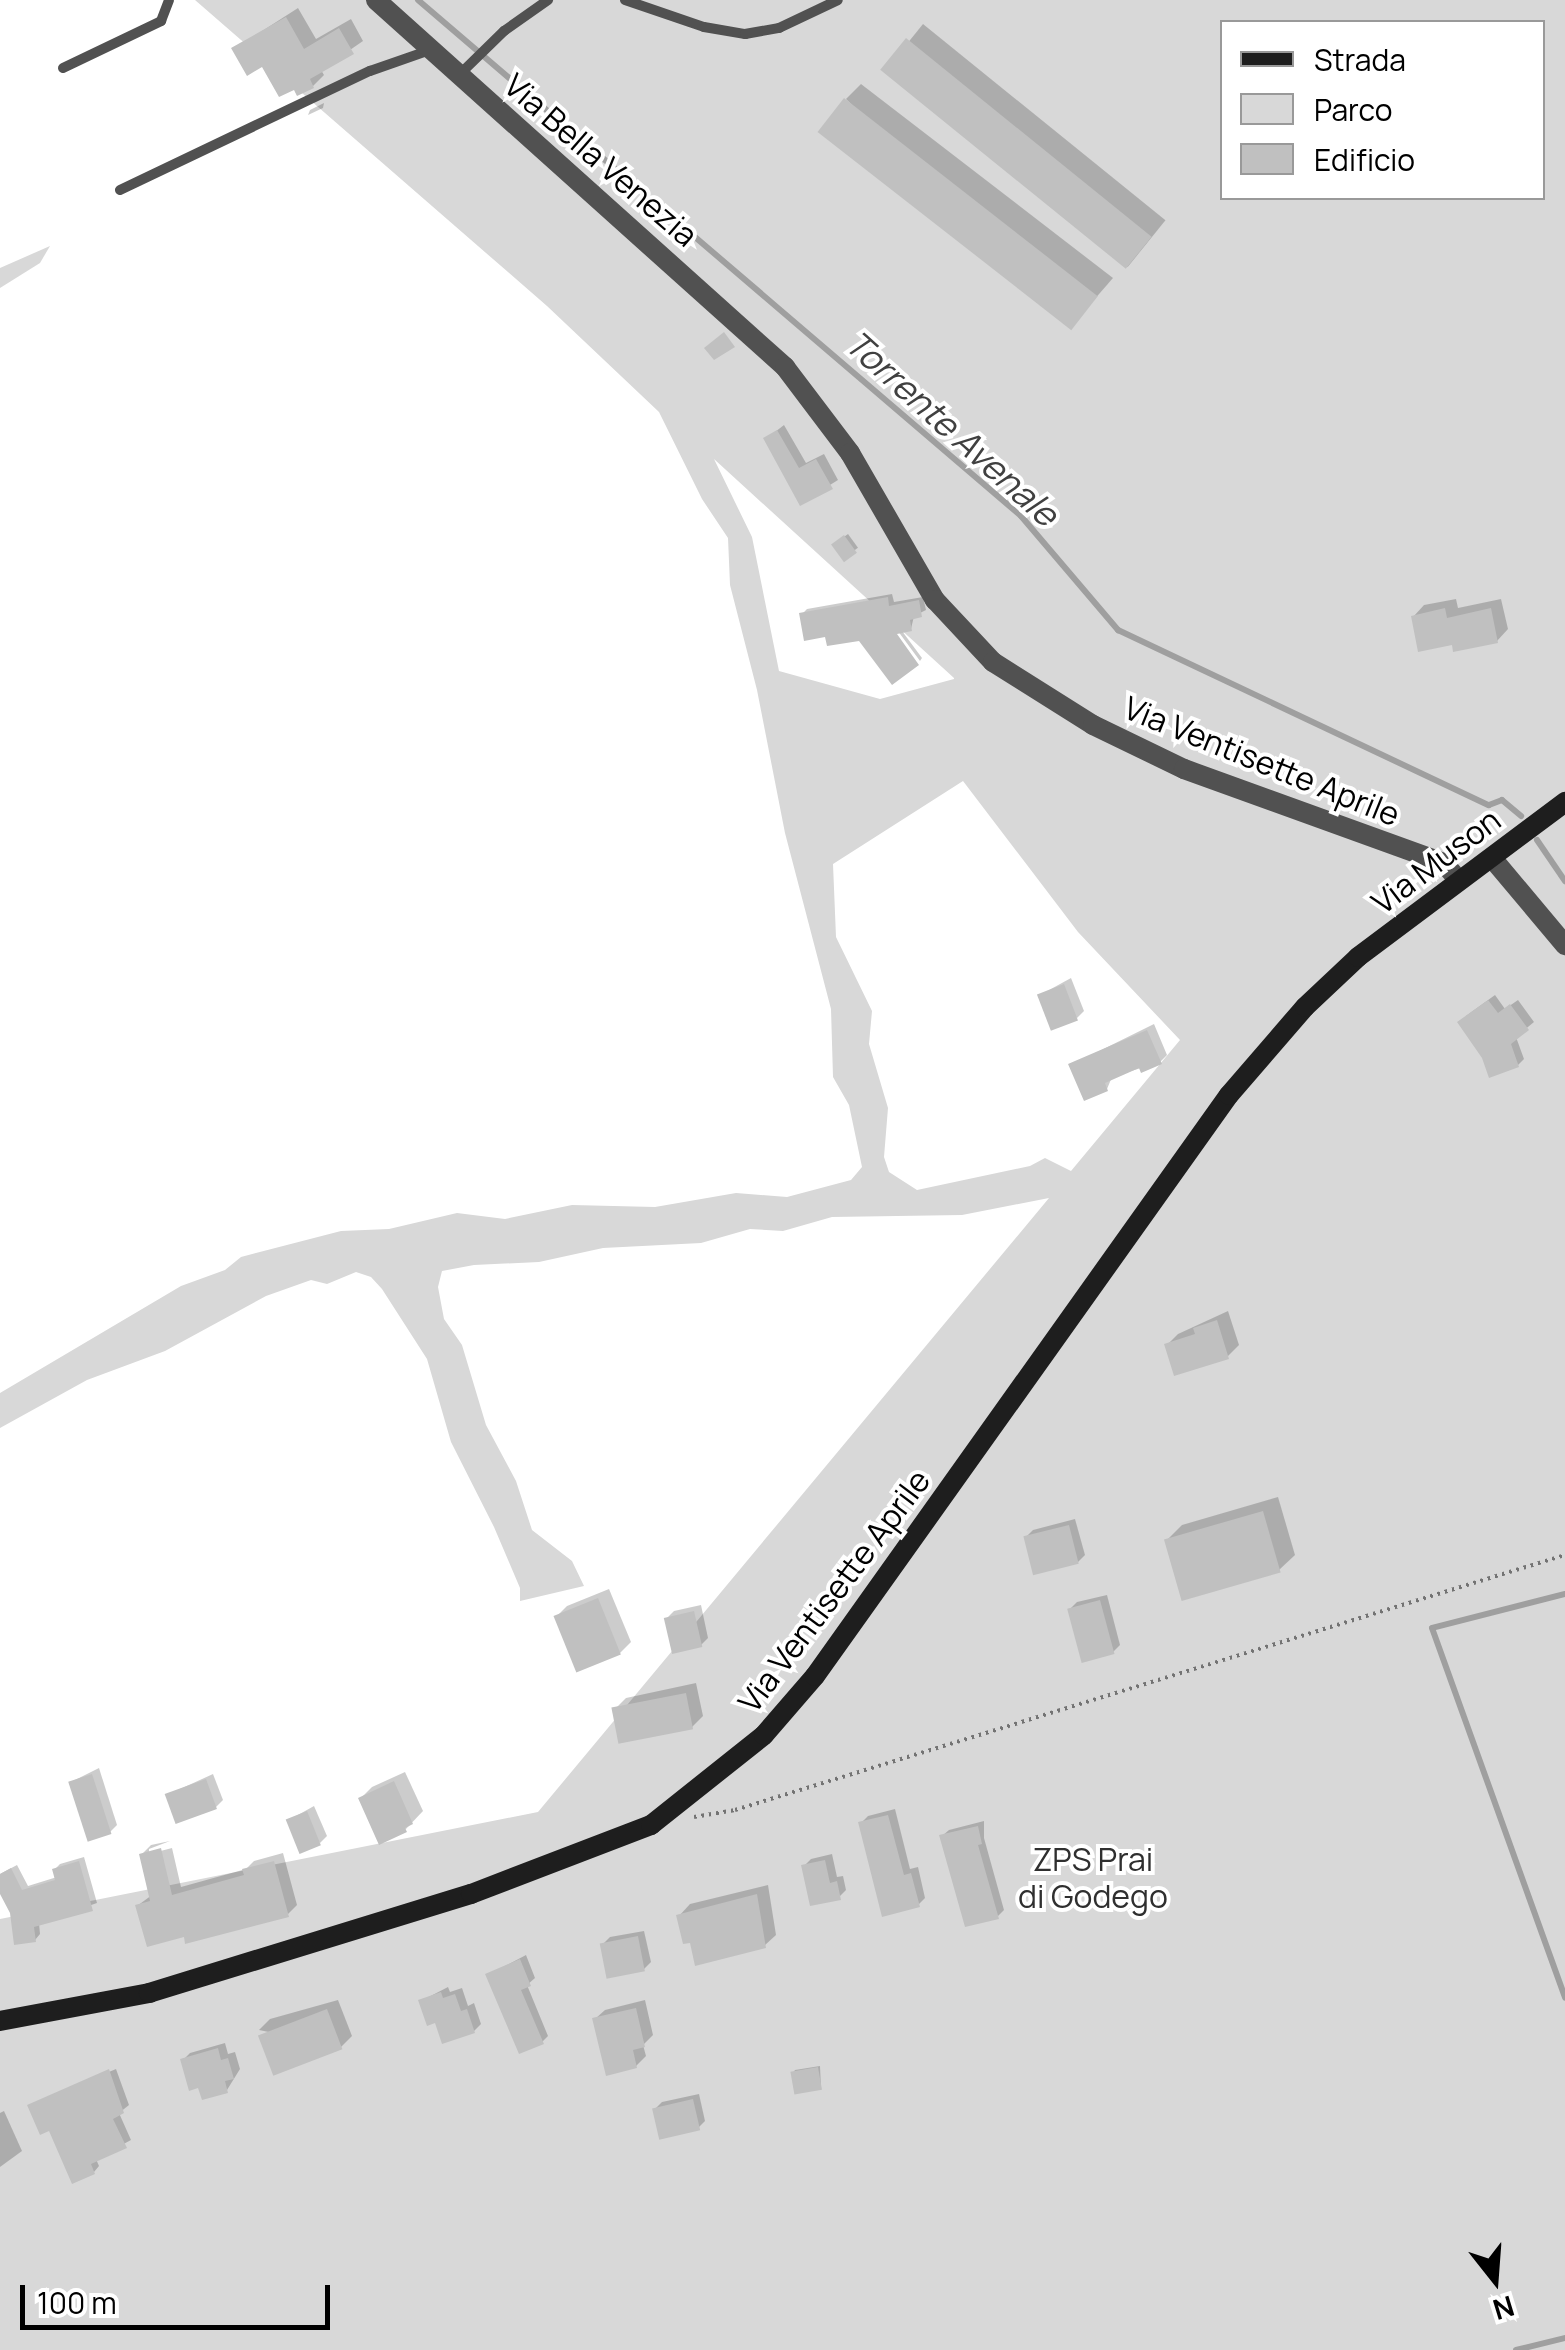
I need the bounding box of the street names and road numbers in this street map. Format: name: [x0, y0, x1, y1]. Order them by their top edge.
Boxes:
street label: Via Bella Venezia: [497, 66, 705, 254]
street label: Via Ventisette Aprile: [1119, 688, 1405, 834]
street label: Via Muson: [1364, 800, 1508, 922]
street label: Via Ventisette Aprile: [730, 1462, 938, 1720]

